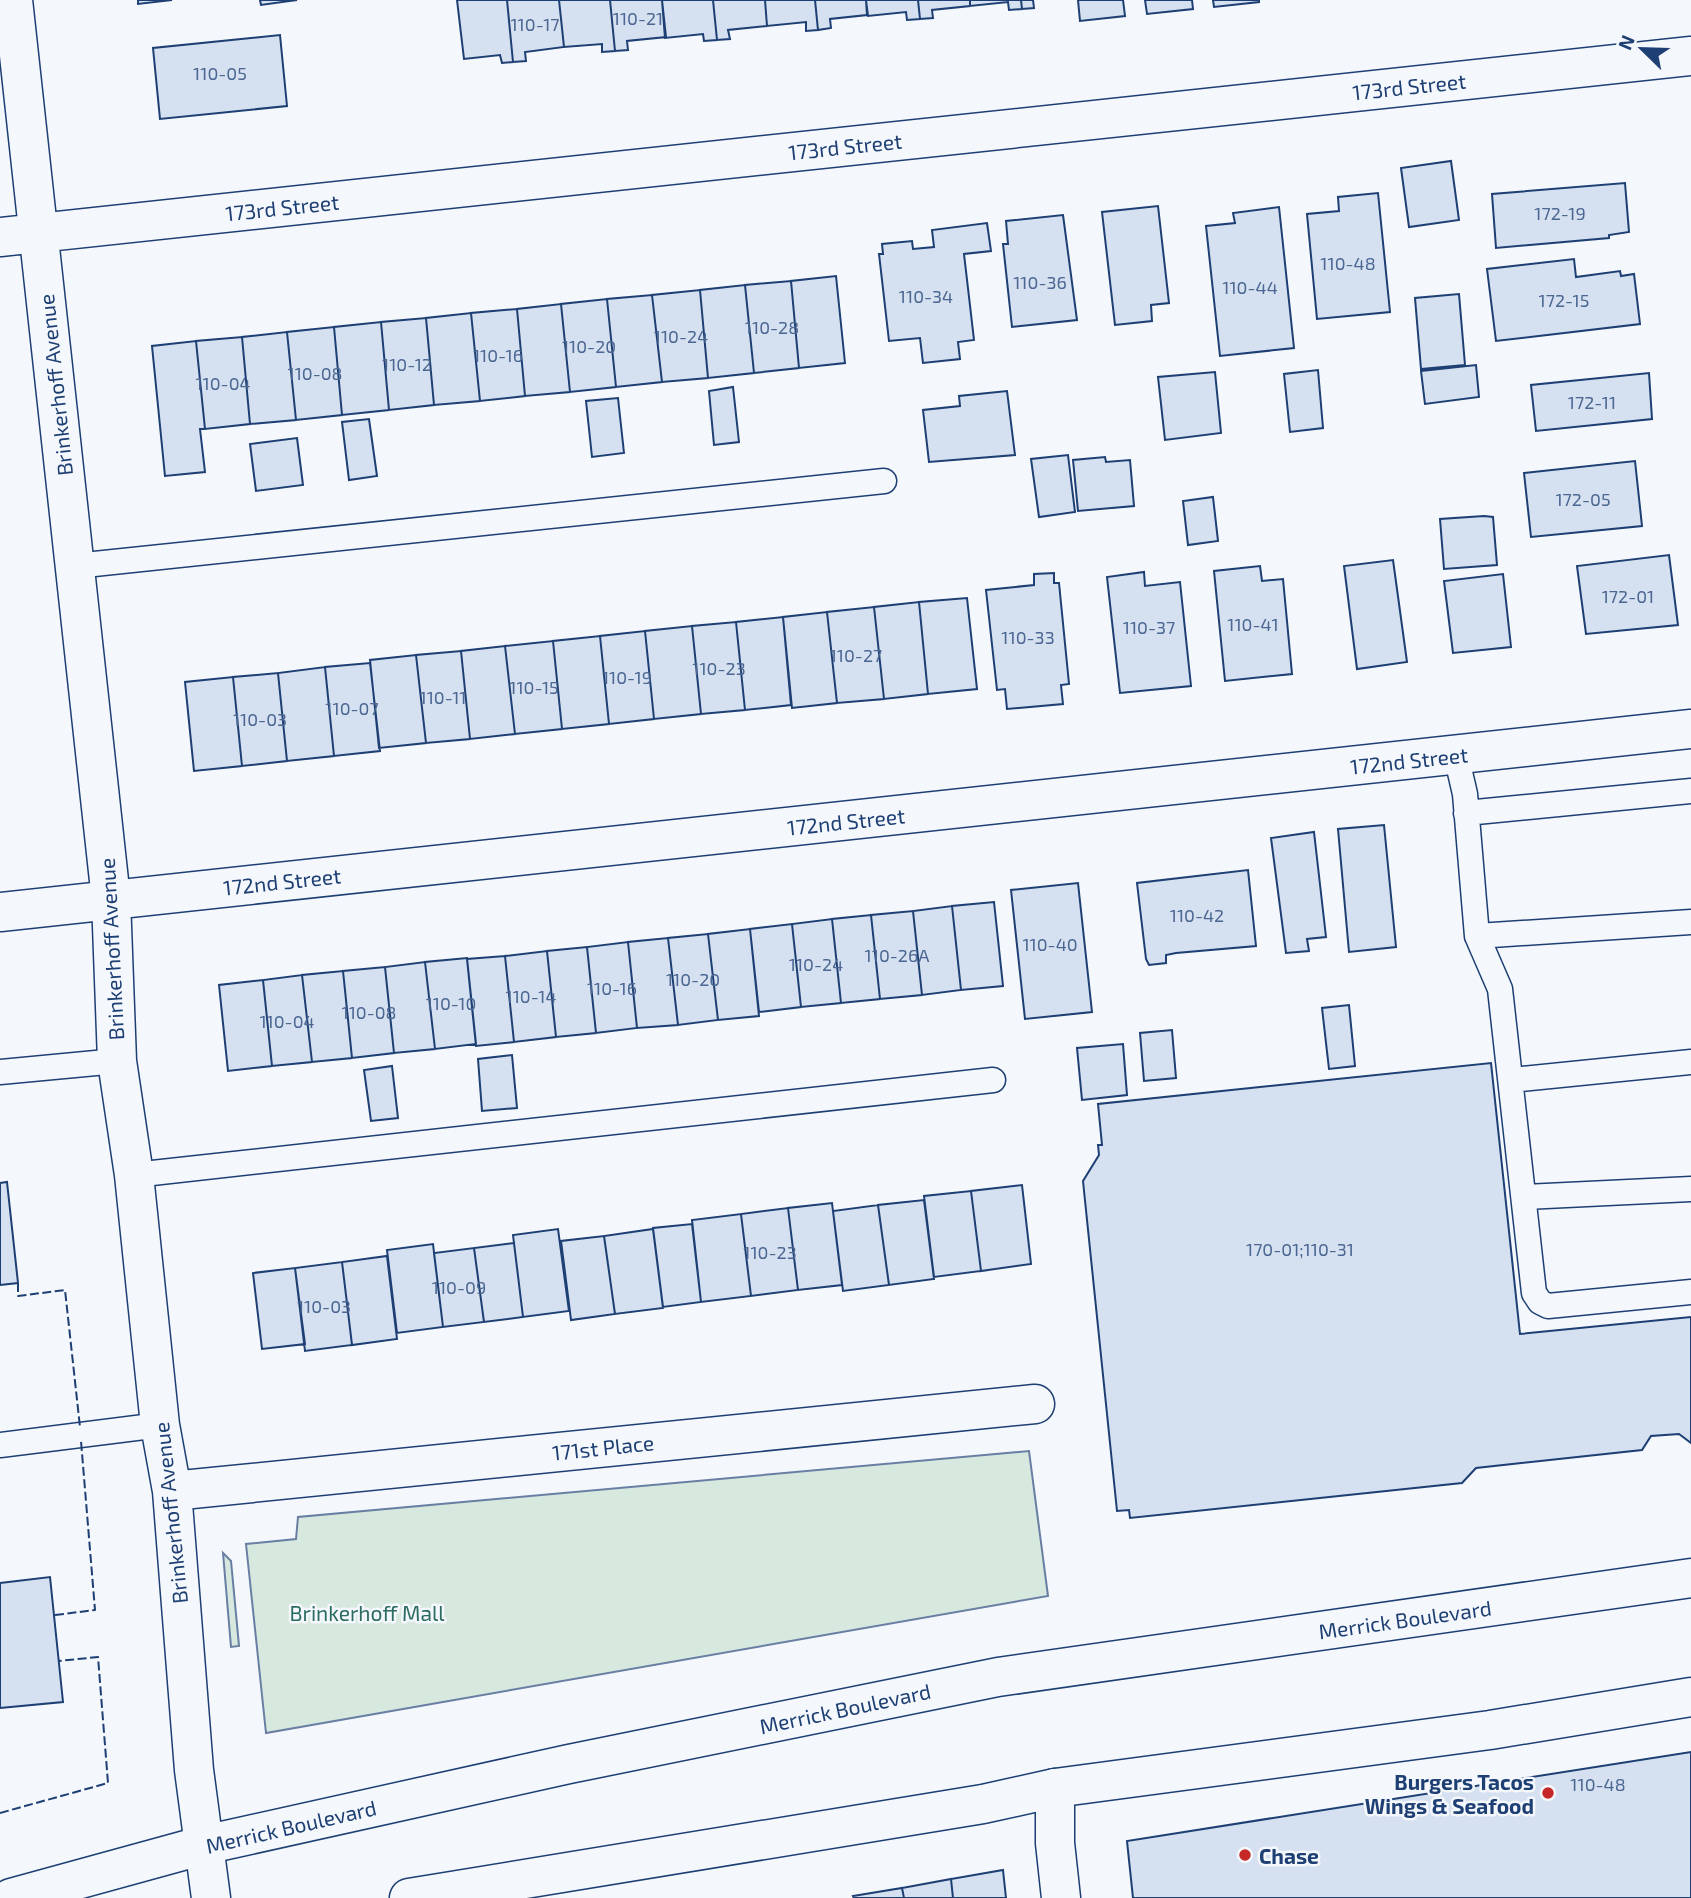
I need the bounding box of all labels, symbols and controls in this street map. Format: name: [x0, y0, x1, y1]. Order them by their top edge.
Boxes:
house number: 110-21: [613, 7, 663, 29]
house number: 110-17: [510, 13, 560, 35]
north arrow: [1607, 14, 1677, 84]
text: N: [1613, 31, 1639, 53]
house number: 110-05: [193, 62, 247, 84]
street label: 173rd Street: [1351, 68, 1467, 104]
street label: 173rd Street: [787, 128, 903, 164]
street label: 173rd Street: [224, 189, 340, 225]
house number: 172-19: [1534, 202, 1586, 224]
house number: 110-48: [1320, 252, 1376, 274]
house number: 110-36: [1013, 271, 1067, 293]
house number: 110-44: [1222, 276, 1278, 298]
house number: 110-34: [899, 285, 953, 307]
house number: 172-15: [1539, 289, 1589, 311]
street label: Brinkerhoff Avenue: [33, 293, 77, 477]
house number: 110-28: [745, 316, 799, 338]
house number: 110-24: [654, 325, 708, 347]
house number: 110-20: [562, 335, 616, 357]
house number: 110-16: [473, 344, 523, 366]
house number: 110-12: [382, 353, 432, 375]
house number: 110-08: [287, 362, 343, 384]
house number: 110-04: [195, 372, 251, 394]
house number: 172-11: [1568, 391, 1616, 413]
house number: 172-05: [1555, 488, 1611, 510]
house number: 172-01: [1602, 585, 1654, 607]
house number: 110-41: [1227, 613, 1279, 635]
house number: 110-37: [1123, 616, 1175, 638]
house number: 110-33: [1001, 626, 1055, 648]
house number: 110-27: [830, 644, 882, 666]
house number: 110-23: [692, 657, 746, 679]
house number: 110-19: [602, 666, 652, 688]
house number: 110-15: [509, 676, 559, 698]
house number: 110-11: [419, 686, 467, 708]
house number: 110-07: [325, 697, 379, 719]
house number: 110-03: [233, 708, 287, 730]
street label: 172nd Street: [1349, 741, 1469, 779]
street label: 172nd Street: [786, 802, 906, 840]
street label: Brinkerhoff Avenue: [94, 857, 128, 1041]
street label: 172nd Street: [222, 862, 342, 900]
house number: 110-42: [1170, 904, 1224, 926]
house number: 110-40: [1022, 933, 1078, 955]
house number: 110-26A: [865, 944, 930, 966]
house number: 110-24: [789, 953, 843, 975]
house number: 110-20: [666, 968, 720, 990]
house number: 110-16: [587, 977, 637, 999]
house number: 110-14: [506, 985, 556, 1007]
house number: 110-10: [426, 992, 476, 1014]
house number: 110-08: [341, 1001, 397, 1023]
house number: 110-04: [259, 1010, 315, 1032]
house number: 170-01;110-31: [1246, 1238, 1354, 1260]
house number: 110-23: [743, 1241, 797, 1263]
house number: 110-09: [432, 1276, 486, 1298]
house number: 110-03: [297, 1295, 351, 1317]
street label: Brinkerhoff Avenue: [148, 1421, 192, 1605]
street label: 171st Place: [551, 1429, 655, 1465]
street label: Merrick Boulevard: [1317, 1594, 1493, 1644]
park label: Brinkerhoff Mall: [289, 1600, 445, 1625]
street label: Merrick Boulevard: [757, 1678, 933, 1738]
place label: Burgers Tacos Wings & Seafood: [1365, 1769, 1534, 1818]
house number: 110-48: [1570, 1773, 1626, 1795]
marker: Burgers Tacos Wings & Seafood: [1540, 1785, 1556, 1801]
street label: Merrick Boulevard: [203, 1794, 379, 1858]
place label: Chase: [1259, 1843, 1319, 1868]
marker: Chase: [1237, 1847, 1253, 1863]

